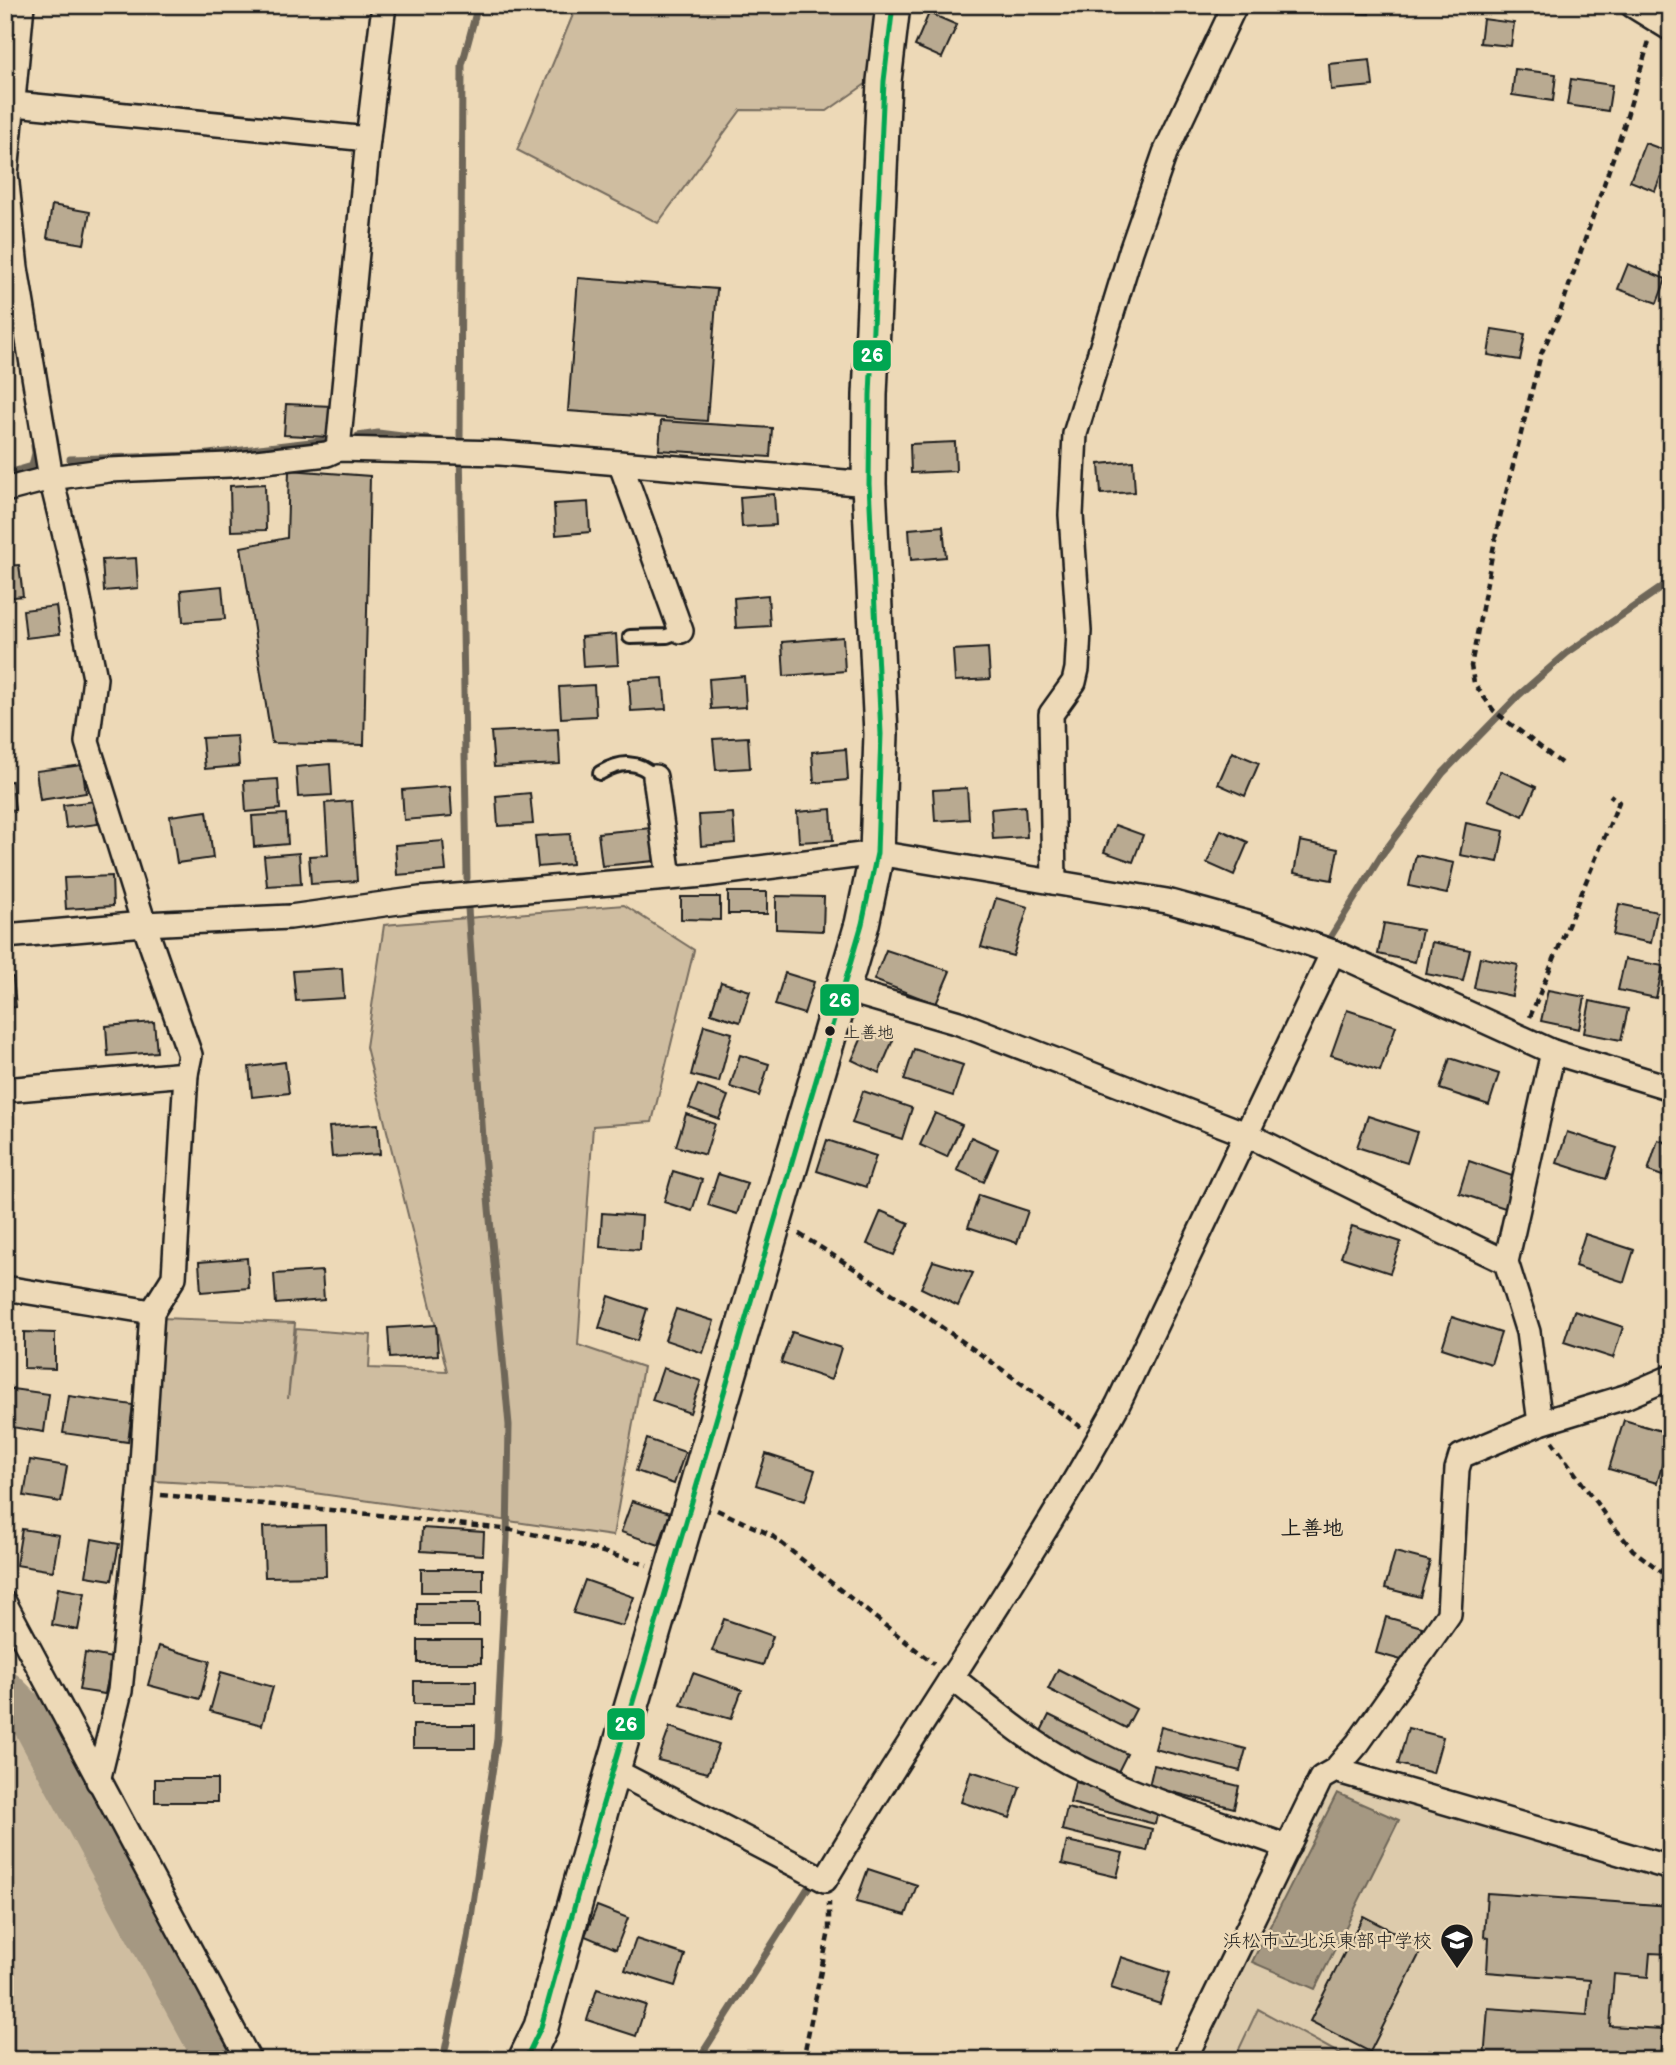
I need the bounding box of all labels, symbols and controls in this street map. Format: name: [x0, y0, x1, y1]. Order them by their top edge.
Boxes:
line badge: 26: [852, 339, 892, 372]
text: 26: [861, 345, 883, 368]
line badge: 26: [819, 983, 860, 1017]
text: 26: [829, 990, 851, 1013]
place label: 上善地: [843, 1023, 894, 1043]
marker: 上善地: [823, 1024, 837, 1038]
district label: 上善地: [1281, 1516, 1344, 1541]
line badge: 26: [606, 1707, 646, 1741]
text: 26: [615, 1714, 637, 1737]
school or university icon: 浜松市立北浜東部中学校: [1438, 1921, 1476, 1970]
place label: 浜松市立北浜東部中学校: [1223, 1930, 1432, 1953]

